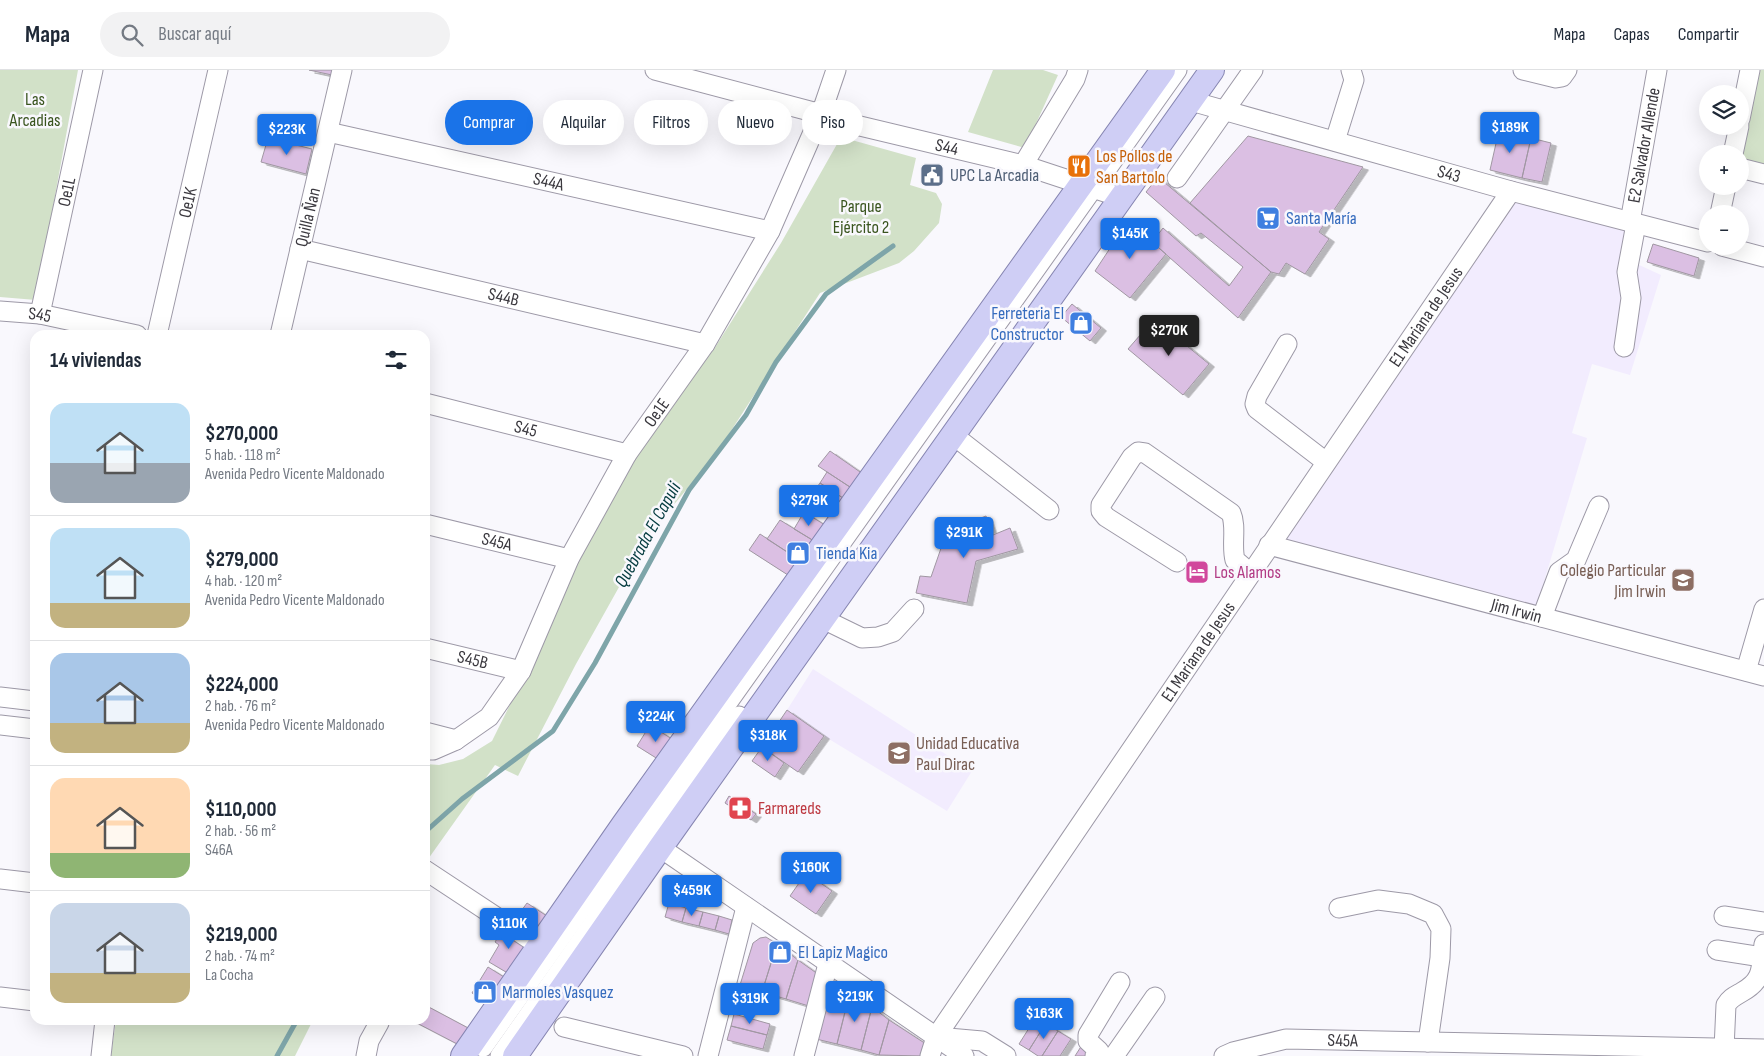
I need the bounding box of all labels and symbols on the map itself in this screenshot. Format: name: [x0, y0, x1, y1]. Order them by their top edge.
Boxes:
street label: E2 Salvador Allende: [1623, 86, 1664, 205]
park label: Las Arcadias: [8, 89, 61, 131]
pin: $189K: [1475, 112, 1545, 154]
pin: $223K: [252, 114, 322, 156]
street label: S44: [933, 134, 961, 160]
place label: Los Pollos de San Bartolo: [1096, 146, 1173, 188]
restaurant icon: Los Pollos de San Bartolo: [1066, 153, 1092, 179]
street label: S43: [1435, 160, 1463, 187]
public building icon: UPC La Arcadia: [919, 162, 945, 188]
place label: UPC La Arcadia: [950, 165, 1039, 186]
street label: S44A: [531, 168, 566, 195]
street label: Oe1L: [53, 175, 80, 208]
street label: Oe1K: [174, 184, 201, 220]
street label: Quilla Ñan: [290, 186, 325, 249]
park label: Parque Ejército 2: [833, 196, 889, 238]
supermarket icon: Santa María: [1255, 205, 1281, 231]
place label: Santa María: [1286, 208, 1357, 229]
pin: $145K: [1095, 218, 1165, 260]
street label: E1 Mariana de Jesus: [1384, 263, 1467, 371]
street label: S44B: [486, 283, 521, 311]
street label: S45: [28, 303, 53, 327]
place label: Ferreteria El Constructor: [991, 303, 1064, 345]
shop icon: Ferreteria El Constructor: [1068, 310, 1094, 336]
pin: $270K: [1134, 314, 1204, 357]
street label: Oe1E: [639, 394, 674, 431]
street label: S45: [512, 415, 539, 441]
water label: Quebrada El Capuli: [610, 478, 687, 592]
pin: $279K: [774, 484, 844, 527]
pin: $291K: [929, 516, 999, 559]
street label: S45A: [480, 528, 514, 555]
shop icon: Tienda Kia: [785, 540, 811, 566]
place label: Tienda Kia: [816, 543, 877, 564]
hotel icon: Los Alamos: [1184, 559, 1210, 585]
place label: Colegio Particular Jim Irwin: [1560, 560, 1666, 602]
place label: Los Alamos: [1214, 562, 1281, 583]
school or university icon: Colegio Particular Jim Irwin: [1670, 567, 1696, 593]
street label: Jim Irwin: [1488, 593, 1544, 627]
street label: E1 Mariana de Jesus: [1157, 598, 1239, 706]
street label: S45B: [455, 646, 490, 673]
pin: $224K: [621, 700, 691, 743]
pin: $318K: [733, 720, 803, 762]
place label: Unidad Educativa Paul Dirac: [916, 733, 1020, 775]
school or university icon: Unidad Educativa Paul Dirac: [886, 740, 912, 766]
pharmacy icon: Farmareds: [727, 795, 753, 821]
place label: Farmareds: [758, 798, 821, 819]
pin: $160K: [776, 852, 846, 894]
pin: $459K: [657, 874, 727, 917]
pin: $110K: [474, 908, 544, 950]
shop icon: El Lapiz Magico: [767, 939, 793, 965]
place label: El Lapiz Magico: [798, 942, 888, 963]
shop icon: Marmoles Vasquez: [472, 979, 498, 1005]
pin: $219K: [820, 980, 890, 1023]
place label: Marmoles Vasquez: [502, 982, 614, 1003]
pin: $319K: [715, 982, 785, 1025]
pin: $163K: [1009, 998, 1079, 1040]
street label: S45A: [1327, 1029, 1358, 1051]

